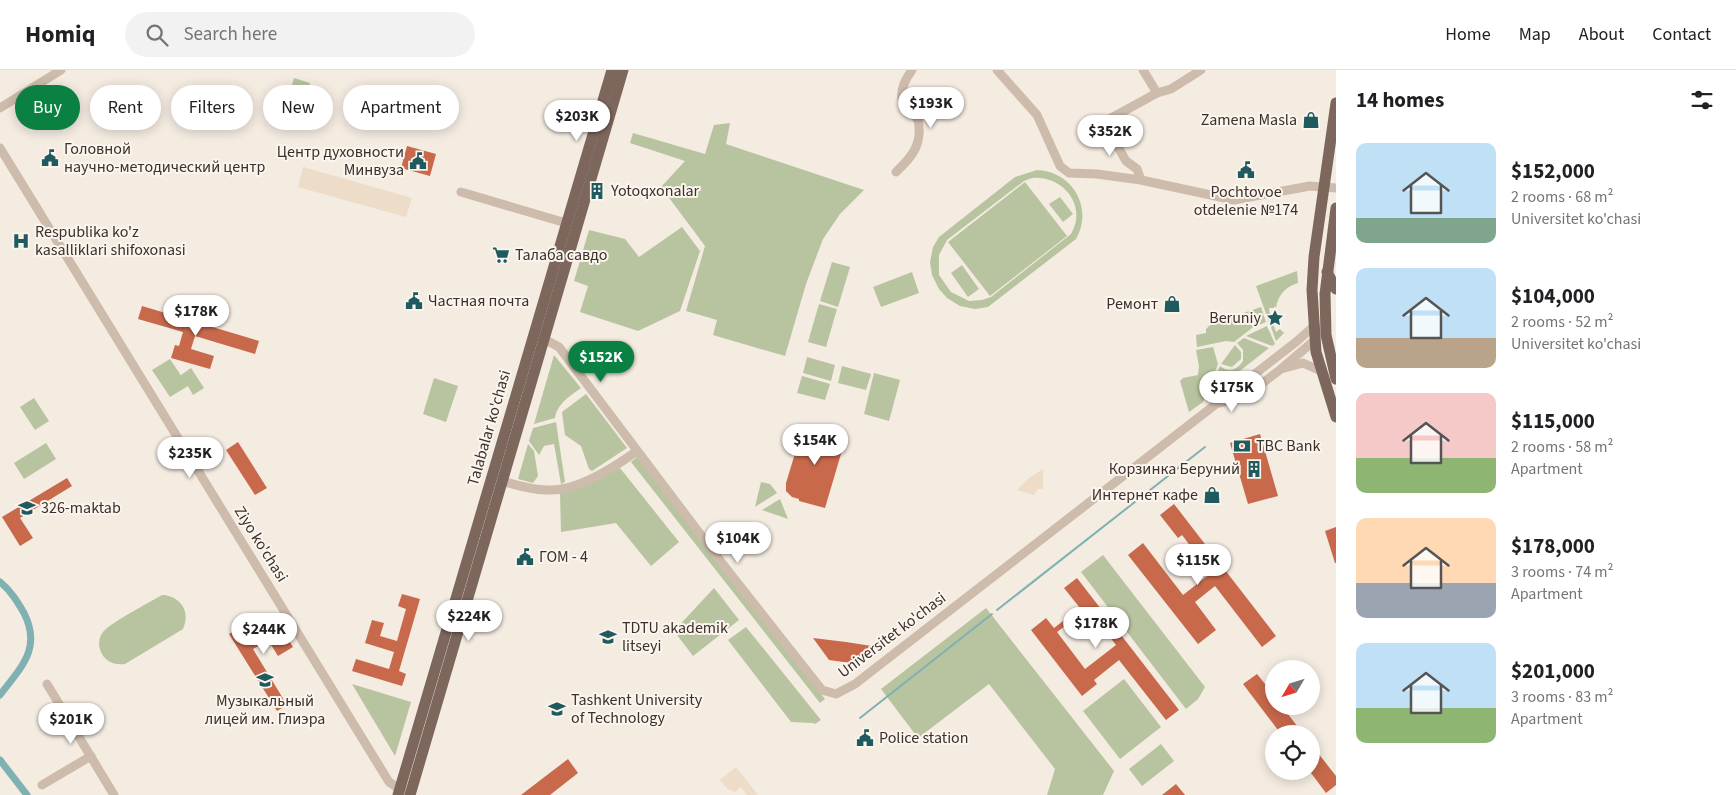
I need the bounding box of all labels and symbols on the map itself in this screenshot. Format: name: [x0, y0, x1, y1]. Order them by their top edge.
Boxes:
pin: $193K: [896, 87, 966, 129]
pin: $203K: [542, 100, 612, 142]
place label: Zamena Masla: [1201, 109, 1297, 131]
shop icon: Zamena Masla: [1301, 110, 1321, 130]
pin: $352K: [1075, 114, 1145, 157]
place label: Головной научно-методический центр: [64, 138, 266, 178]
place label: Центр духовности Минвуза: [277, 141, 404, 181]
public building icon: Головной научно-методический центр: [40, 148, 60, 168]
public building icon: Центр духовности Минвуза: [408, 151, 428, 171]
public building icon: Pochtovoe otdelenie №174: [1236, 160, 1256, 180]
place label: Yotoqxonalar: [610, 180, 700, 202]
building icon: Yotoqxonalar: [587, 181, 607, 201]
place label: Pochtovoe otdelenie №174: [1194, 181, 1298, 221]
place label: Respublika ko'z kasalliklari shifoxonasi: [35, 221, 186, 261]
hospital icon: Respublika ko'z kasalliklari shifoxonasi: [11, 231, 31, 251]
place label: Талаба савдо: [515, 244, 607, 266]
supermarket icon: Талаба савдо: [491, 245, 511, 265]
place label: Частная почта: [428, 290, 529, 312]
public building icon: Частная почта: [404, 291, 424, 311]
place label: Ремонт: [1106, 293, 1158, 315]
pin: $178K: [161, 294, 231, 337]
shop icon: Ремонт: [1162, 294, 1182, 314]
place label: Beruniy: [1209, 307, 1262, 329]
place icon: Beruniy: [1265, 308, 1285, 328]
pin: $152K: [566, 340, 636, 383]
street label: Talabalar ko'chasi: [462, 368, 516, 488]
pin: $175K: [1197, 370, 1267, 413]
pin: $154K: [780, 424, 850, 466]
place label: TBC Bank: [1256, 435, 1321, 457]
pin: $235K: [155, 436, 225, 479]
bank icon: TBC Bank: [1232, 436, 1252, 456]
place label: Корзинка Беруний: [1109, 458, 1240, 480]
building icon: Корзинка Беруний: [1244, 459, 1264, 479]
place label: Интернет кафе: [1092, 484, 1198, 506]
shop icon: Интернет кафе: [1202, 485, 1222, 505]
place label: 326-maktab: [41, 497, 121, 519]
school or university icon: 326-maktab: [17, 498, 37, 518]
street label: Ziyo ko'chasi: [229, 502, 293, 586]
pin: $104K: [703, 522, 773, 564]
pin: $115K: [1163, 544, 1233, 586]
place label: ГОМ - 4: [539, 546, 588, 568]
public building icon: ГОМ - 4: [515, 547, 535, 567]
street label: Universitet ko'chasi: [833, 587, 951, 683]
pin: $224K: [434, 600, 504, 642]
pin: $178K: [1061, 606, 1131, 649]
pin: $244K: [229, 612, 299, 655]
place label: TDTU akademik litseyi: [622, 617, 728, 657]
school or university icon: TDTU akademik litseyi: [598, 627, 618, 647]
north arrow: [1265, 660, 1320, 715]
school or university icon: Музыкальный лицей им. Глиэра: [255, 670, 275, 690]
place label: Tashkent University of Technology: [571, 689, 703, 729]
place label: Музыкальный лицей им. Глиэра: [205, 690, 325, 730]
school or university icon: Tashkent University of Technology: [547, 699, 567, 719]
pin: $201K: [36, 702, 106, 745]
place label: Police station: [879, 727, 969, 749]
public building icon: Police station: [855, 728, 875, 748]

